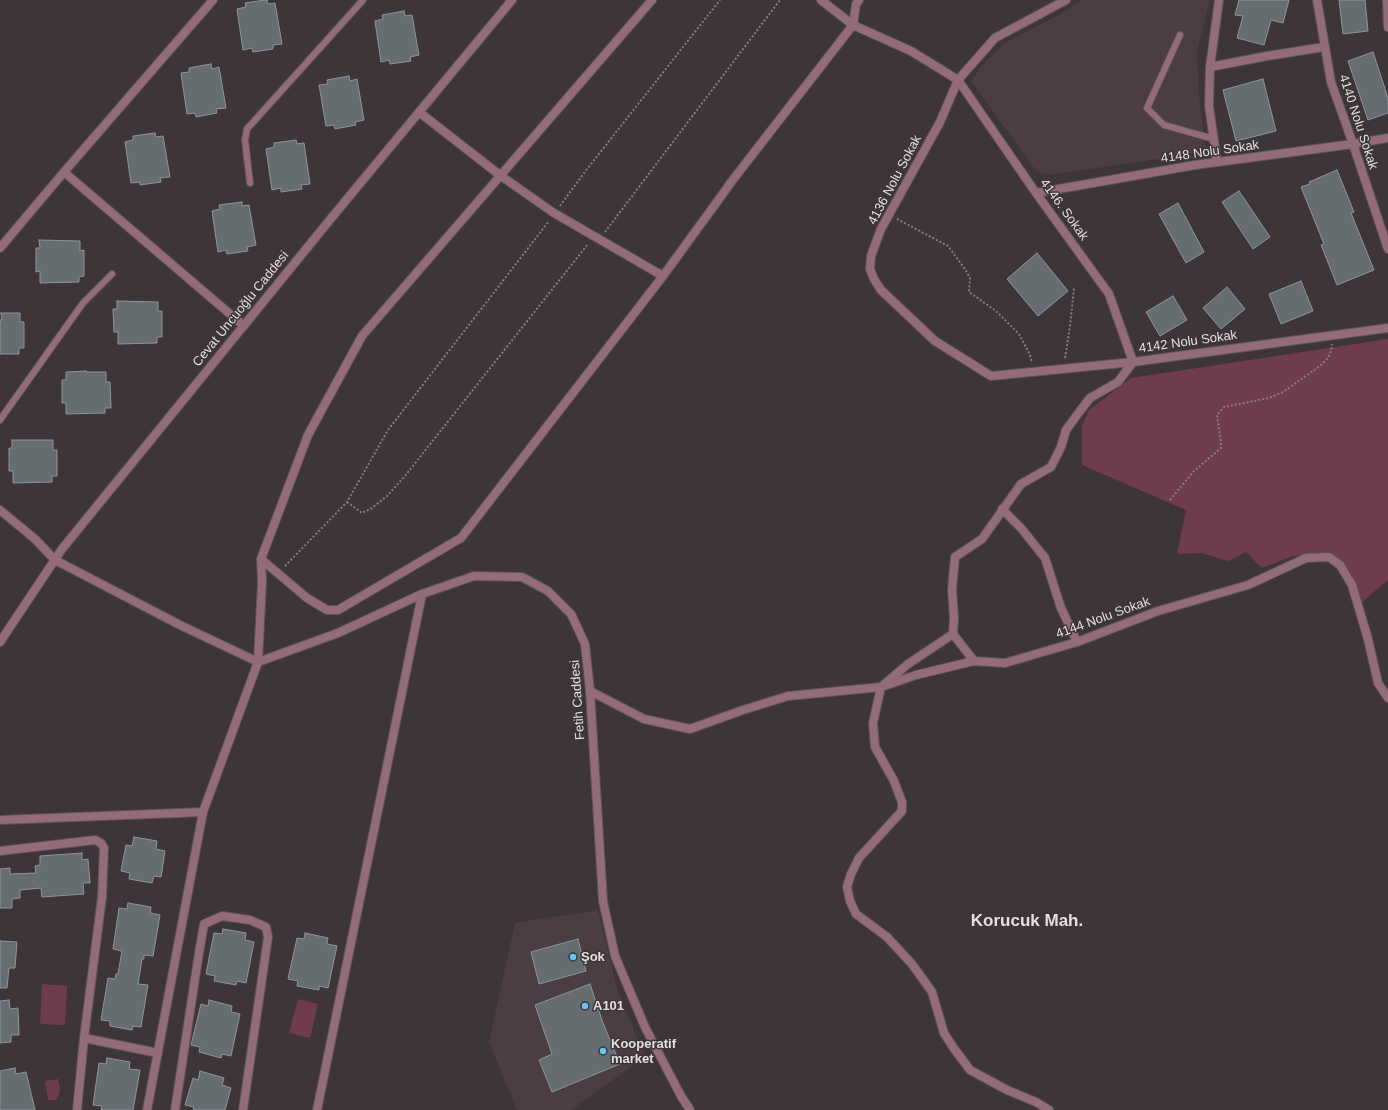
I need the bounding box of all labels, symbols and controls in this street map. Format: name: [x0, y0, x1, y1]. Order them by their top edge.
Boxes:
street label: 4140 Nolu Sokak: [1335, 73, 1381, 171]
street label: 4136 Nolu Sokak: [865, 133, 925, 227]
street label: 4148 Nolu Sokak: [1160, 137, 1260, 167]
street label: 4146. Sokak: [1036, 176, 1092, 244]
street label: Cevat Uncuoğlu Caddesi: [190, 248, 292, 370]
street label: 4142 Nolu Sokak: [1138, 327, 1238, 357]
street label: 4144 Nolu Sokak: [1054, 594, 1152, 642]
street label: Fetih Caddesi: [567, 659, 589, 741]
district label: Korucuk Mah.: [971, 911, 1083, 931]
place label: Şok: [581, 949, 605, 965]
marker: Şok: [568, 952, 578, 962]
place label: A101: [593, 998, 624, 1014]
marker: A101: [580, 1001, 590, 1011]
place label: Kooperatif market: [611, 1036, 676, 1067]
marker: Kooperatif market: [598, 1046, 608, 1056]

